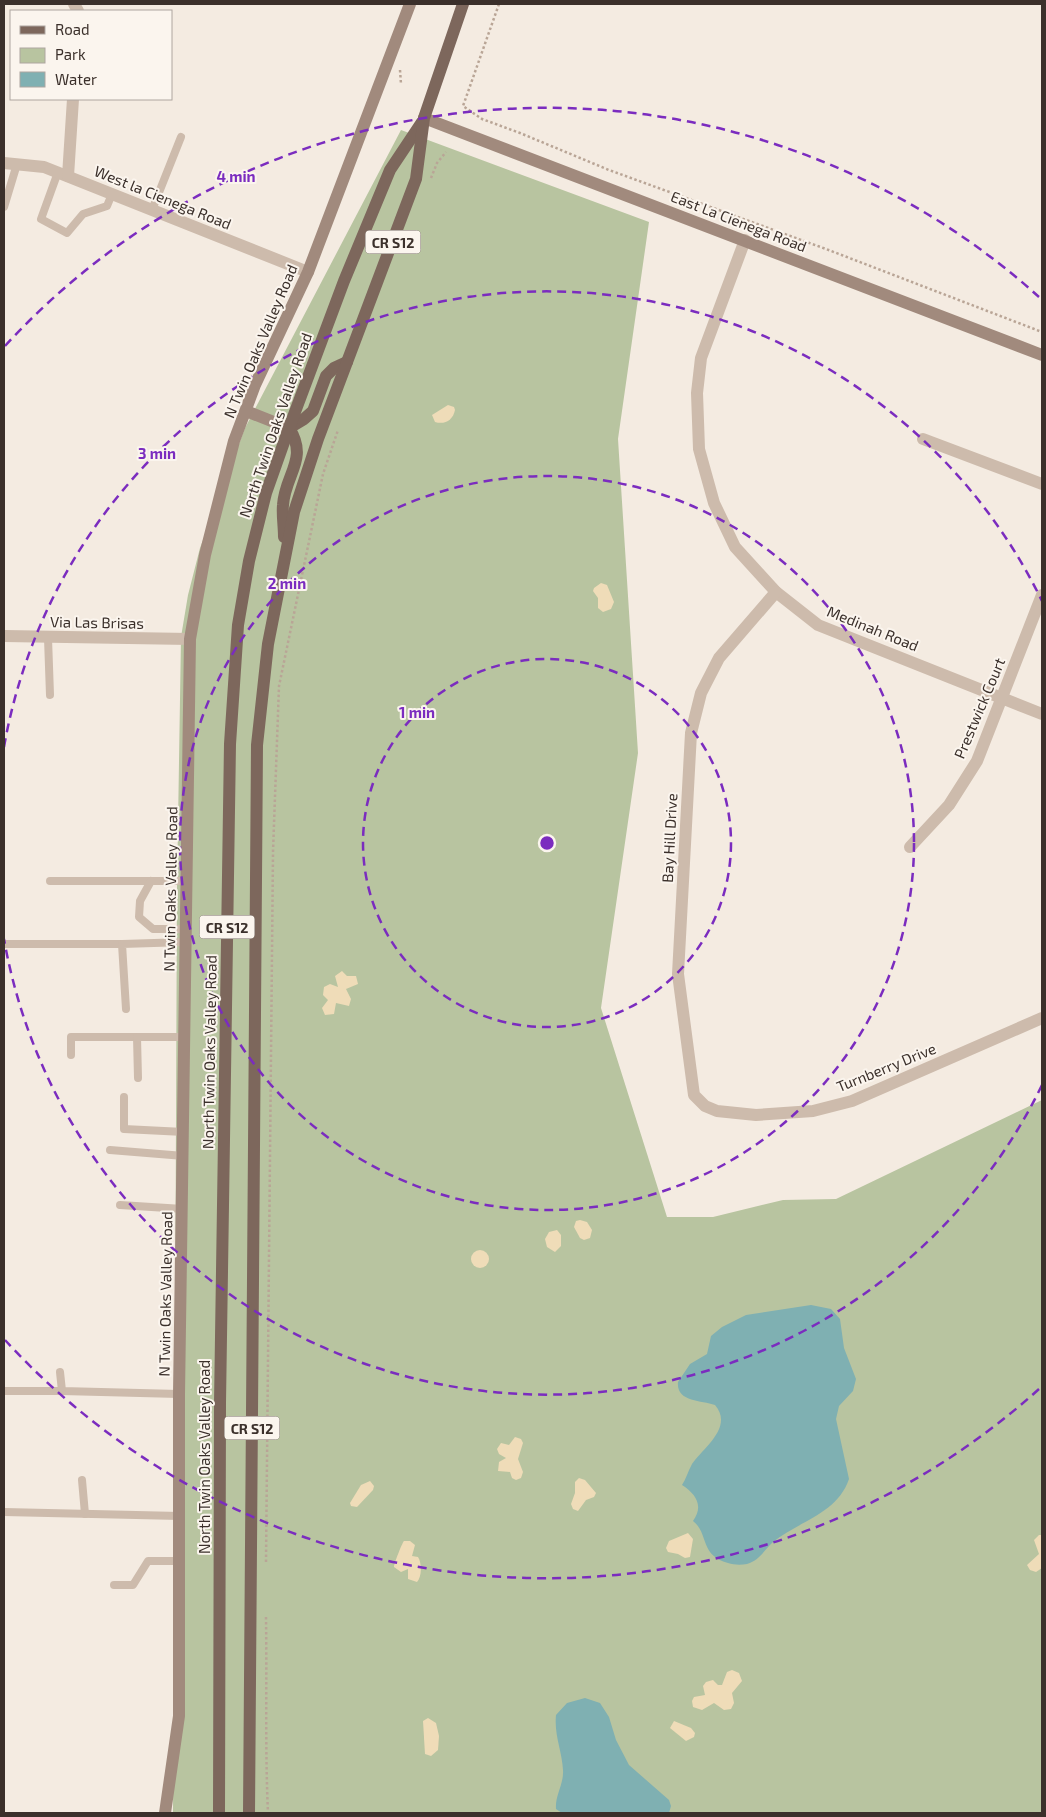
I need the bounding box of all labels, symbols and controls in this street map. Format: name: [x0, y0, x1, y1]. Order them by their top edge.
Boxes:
legend: [10, 10, 172, 100]
text: Road: [55, 20, 90, 38]
text: Park: [55, 45, 86, 63]
text: Water: [55, 70, 97, 88]
street label: West la Cienega Road: [92, 161, 234, 233]
text: 4 min: [216, 167, 256, 185]
street label: East La Cienega Road: [668, 187, 810, 255]
road number: CR S12: [366, 230, 420, 253]
street label: N Twin Oaks Valley Road: [219, 261, 301, 421]
street label: North Twin Oaks Valley Road: [235, 330, 315, 520]
text: 3 min: [138, 444, 176, 462]
text: 2 min: [268, 574, 306, 592]
street label: Medinah Road: [825, 601, 921, 655]
street label: Via Las Brisas: [50, 612, 144, 632]
street label: Prestwick Court: [950, 655, 1008, 761]
text: 1 min: [399, 703, 435, 721]
street label: Bay Hill Drive: [658, 793, 680, 883]
street label: N Twin Oaks Valley Road: [160, 806, 180, 972]
centre of rings: [538, 834, 556, 852]
road number: CR S12: [200, 916, 254, 939]
street label: North Twin Oaks Valley Road: [198, 955, 220, 1149]
street label: Turnberry Drive: [834, 1039, 938, 1095]
street label: N Twin Oaks Valley Road: [155, 1211, 175, 1377]
street label: North Twin Oaks Valley Road: [195, 1360, 213, 1554]
road number: CR S12: [224, 1416, 280, 1440]

